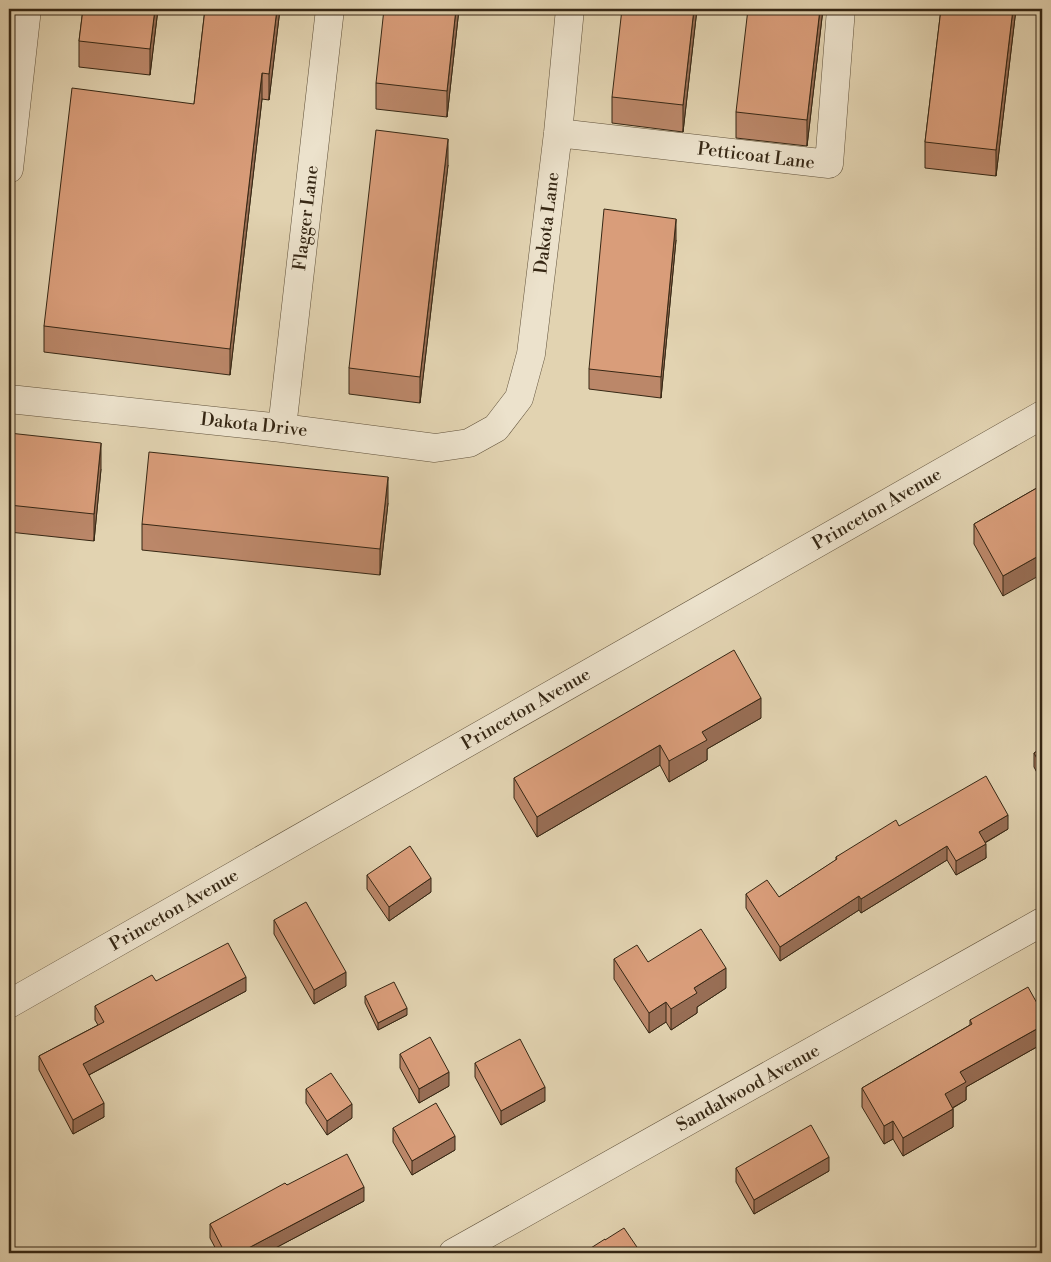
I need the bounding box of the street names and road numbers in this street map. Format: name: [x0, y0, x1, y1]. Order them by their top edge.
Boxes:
street label: Petticoat Lane: [696, 137, 816, 175]
street label: Flagger Lane: [288, 164, 324, 272]
street label: Dakota Lane: [529, 171, 565, 275]
street label: Dakota Drive: [199, 408, 309, 442]
street label: Princeton Avenue: [808, 463, 946, 555]
street label: Princeton Avenue: [457, 663, 595, 755]
street label: Princeton Avenue: [105, 864, 243, 956]
street label: Sandalwood Avenue: [672, 1039, 824, 1137]

